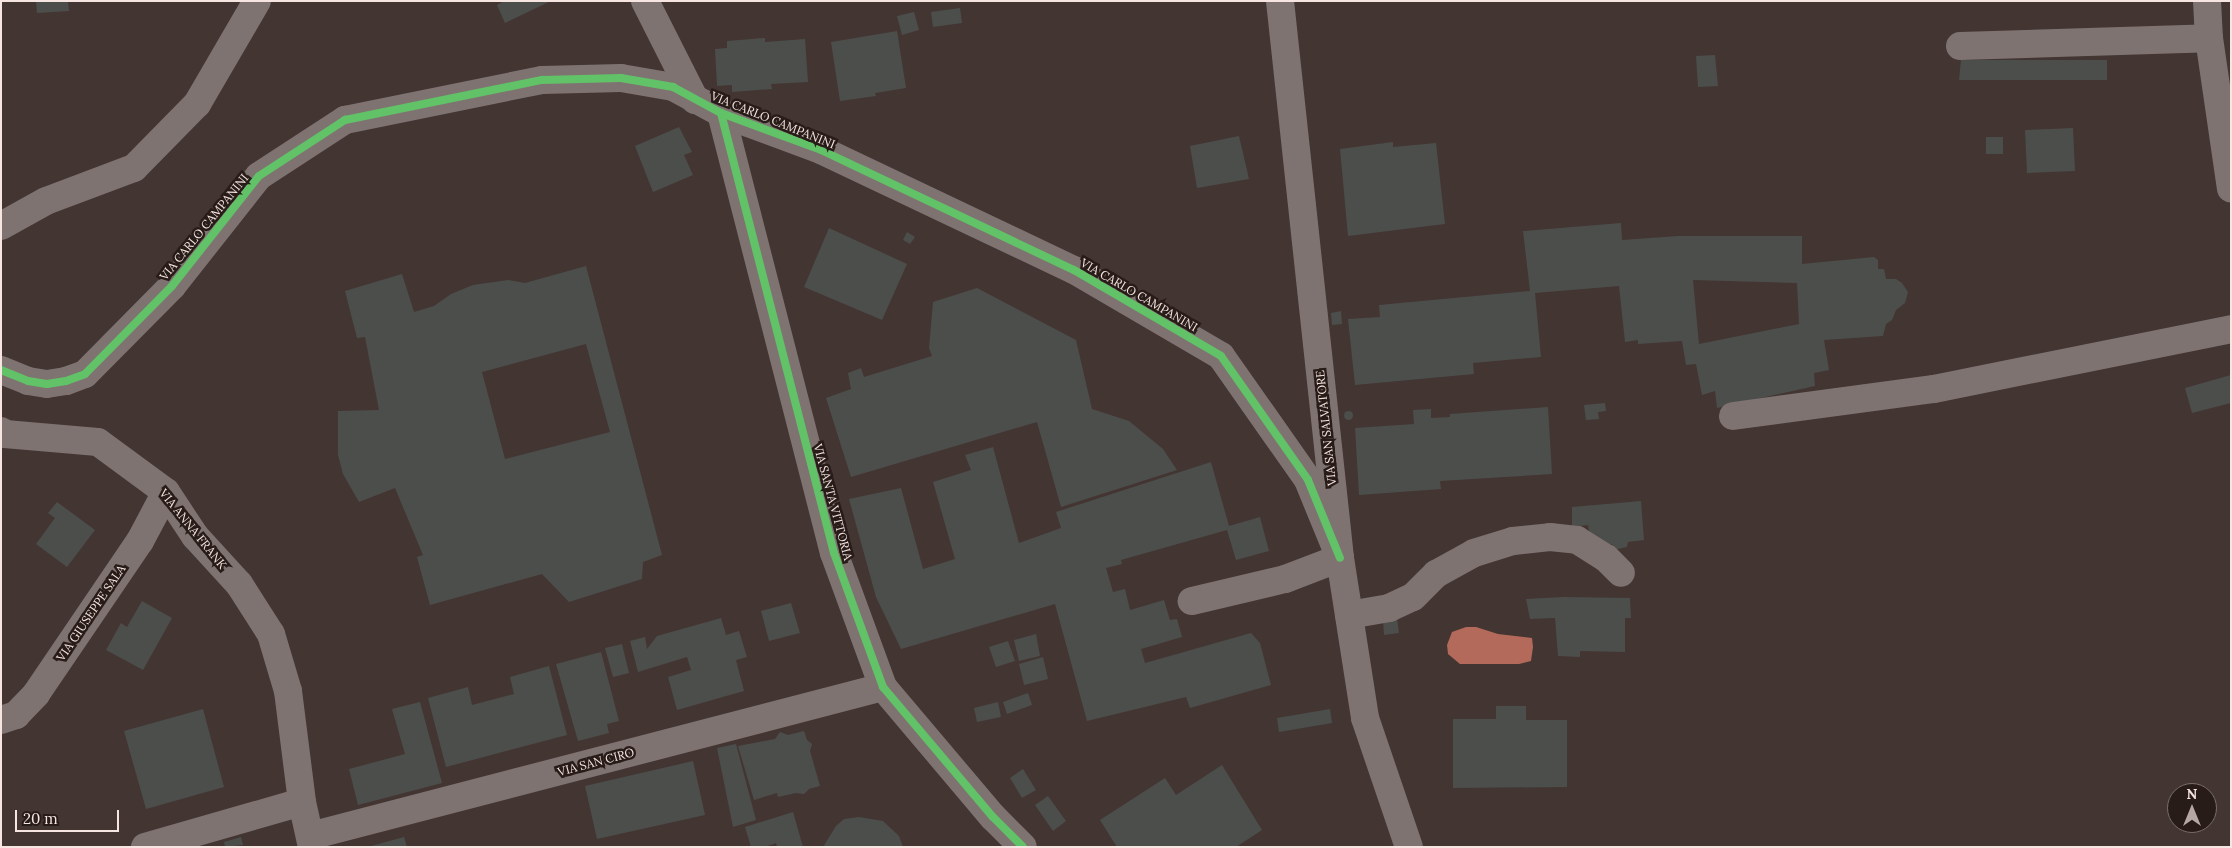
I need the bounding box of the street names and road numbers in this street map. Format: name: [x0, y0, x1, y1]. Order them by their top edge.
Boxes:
street label: VIA CARLO CAMPANINI: [709, 88, 837, 152]
street label: VIA CARLO CAMPANINI: [157, 171, 251, 283]
street label: VIA CARLO CAMPANINI: [1078, 256, 1200, 334]
street label: VIA SAN SALVATORE: [1313, 369, 1339, 487]
street label: VIA SANTA VITTORIA: [811, 442, 855, 562]
street label: VIA ANNA FRANK: [156, 486, 230, 572]
street label: VIA GIUSEPPE SALA: [53, 562, 129, 664]
street label: VIA SAN CIRO: [556, 745, 636, 779]

